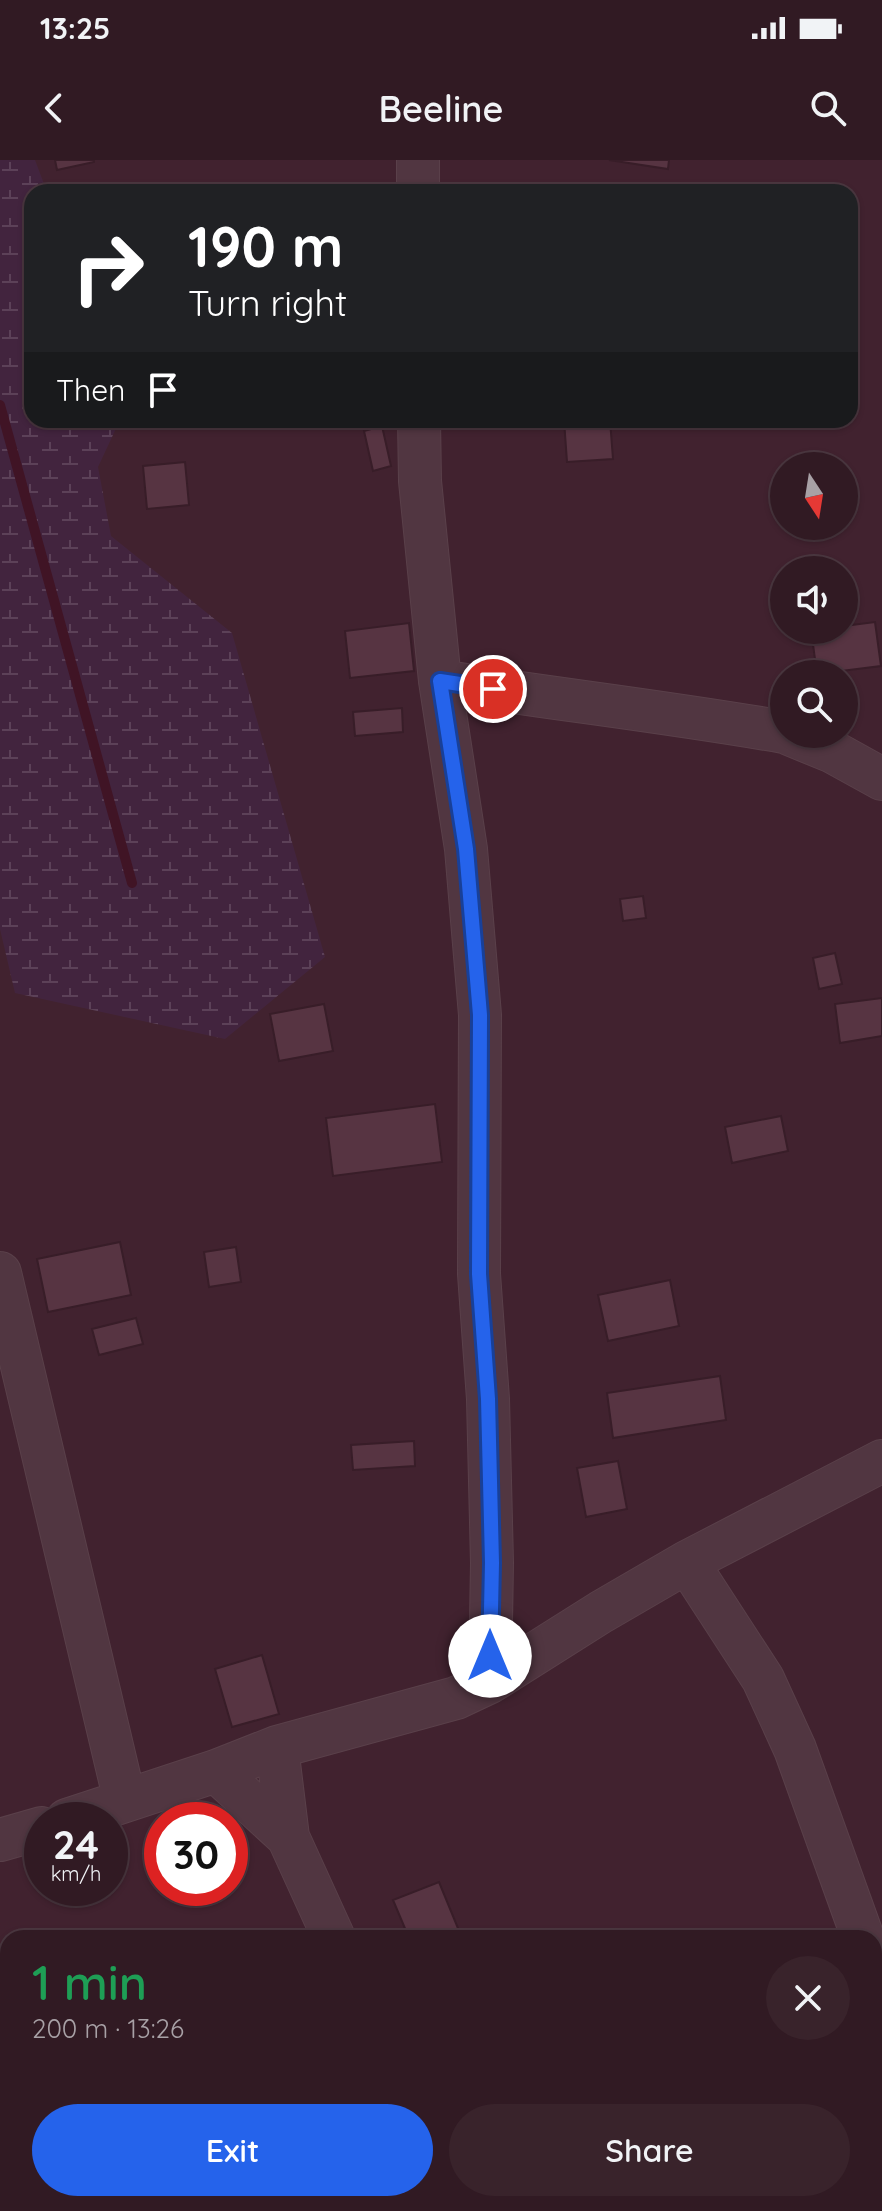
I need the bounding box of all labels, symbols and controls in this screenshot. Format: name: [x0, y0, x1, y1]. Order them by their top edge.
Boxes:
text: 13:25: [40, 9, 110, 47]
icon: back: [32, 86, 76, 130]
text: Beeline: [378, 86, 504, 131]
icon: search: [806, 86, 850, 130]
text: 190 m: [188, 211, 343, 281]
icon: right: [56, 216, 160, 320]
text: Turn right: [188, 280, 347, 325]
icon: arrive: [141, 368, 185, 412]
text: Then: [56, 371, 125, 409]
north arrow: [770, 452, 858, 540]
map controls: [770, 452, 858, 748]
button: sound: [770, 556, 858, 644]
pin: [459, 655, 527, 723]
button: search: [770, 660, 858, 748]
icon: arrive: [471, 667, 515, 711]
position arrow: [448, 1614, 532, 1698]
speed limit sign: 30: [144, 1802, 248, 1906]
text: 24: [53, 1819, 99, 1869]
text: km/h: [51, 1861, 101, 1886]
text: 1 min: [32, 1952, 147, 2012]
button: close: [766, 1956, 850, 2040]
text: 200 m · 13:26: [32, 2012, 184, 2045]
button: Exit: [32, 2104, 433, 2196]
button: Share: [449, 2104, 850, 2196]

